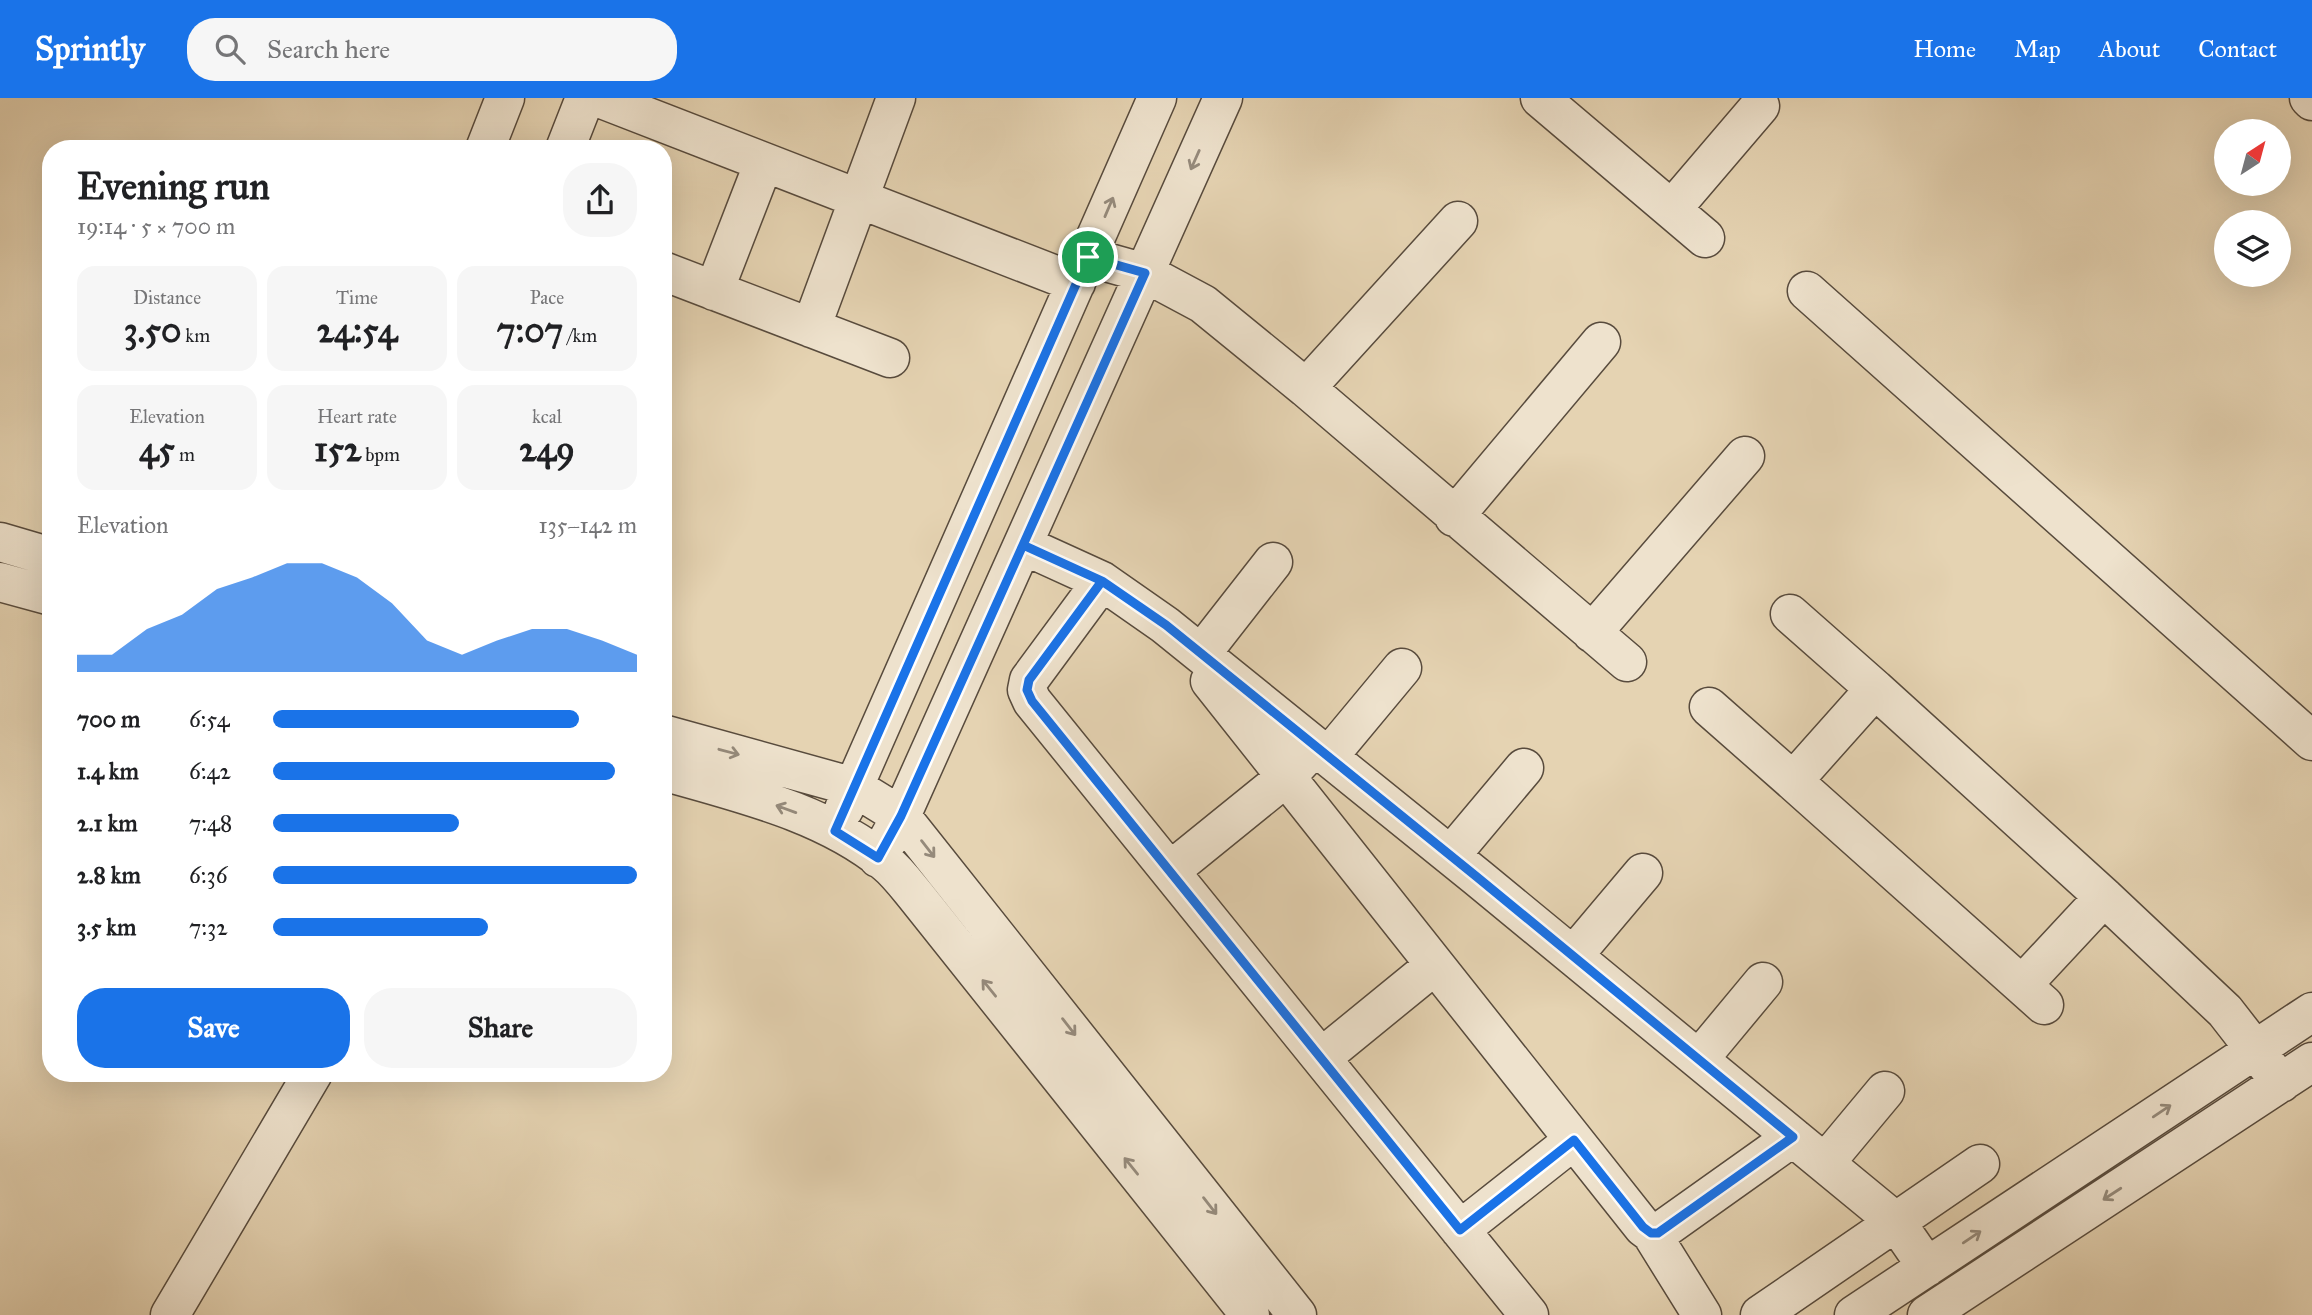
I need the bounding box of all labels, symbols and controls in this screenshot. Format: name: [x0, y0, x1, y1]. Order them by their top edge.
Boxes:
search box: [187, 18, 677, 81]
text: Sprintly: [35, 29, 145, 69]
icon: search: [211, 30, 249, 68]
text: Search here: [267, 33, 390, 65]
text: Home: [1913, 34, 1976, 64]
text: Map: [2014, 34, 2061, 64]
text: About: [2099, 34, 2160, 64]
text: Contact: [2198, 34, 2277, 64]
north arrow: [2214, 119, 2291, 196]
map controls: [2214, 119, 2291, 287]
one-way arrow: [1188, 149, 1201, 170]
text: Evening run: [77, 163, 270, 209]
button: share: [563, 163, 637, 237]
one-way arrow: [1103, 197, 1116, 219]
button: layers: [2214, 210, 2291, 287]
text: 19:14 · 5 × 700 m: [77, 212, 235, 240]
pin: [1058, 227, 1118, 287]
icon: arrive: [1069, 238, 1107, 276]
text: Distance: [133, 286, 201, 309]
text: Time: [336, 286, 378, 309]
text: Pace: [530, 286, 564, 309]
text: 3.50: [124, 309, 181, 352]
text: 24:54: [317, 309, 397, 352]
text: 7:07: [497, 309, 563, 352]
text: km: [181, 324, 210, 347]
text: /km: [563, 324, 597, 347]
text: Elevation: [129, 405, 205, 428]
text: Heart rate: [317, 405, 397, 428]
text: kcal: [532, 405, 562, 428]
text: 45: [139, 428, 175, 471]
text: 152: [314, 428, 361, 471]
text: 249: [519, 428, 575, 471]
text: m: [175, 443, 195, 466]
text: bpm: [361, 443, 400, 466]
text: Elevation: [77, 511, 168, 539]
text: 135–142 m: [538, 511, 637, 539]
text: 700 m: [77, 705, 140, 733]
text: 6:54: [189, 705, 230, 733]
one-way arrow: [718, 747, 740, 760]
text: 1.4 km: [77, 757, 139, 785]
text: 6:42: [189, 757, 231, 785]
one-way arrow: [775, 802, 797, 814]
text: 2.1 km: [77, 809, 138, 837]
text: 7:48: [189, 809, 232, 837]
one-way arrow: [920, 840, 935, 858]
text: 2.8 km: [77, 861, 141, 889]
text: 6:36: [189, 861, 228, 889]
text: 3.5 km: [77, 913, 136, 941]
text: 7:32: [189, 913, 228, 941]
one-way arrow: [982, 979, 997, 997]
button: Save: [77, 988, 350, 1068]
button: Share: [364, 988, 637, 1068]
one-way arrow: [1061, 1018, 1077, 1036]
one-way arrow: [2152, 1104, 2171, 1119]
one-way arrow: [1124, 1157, 1139, 1175]
one-way arrow: [2102, 1187, 2122, 1201]
one-way arrow: [1203, 1196, 1218, 1214]
one-way arrow: [1962, 1230, 1981, 1244]

